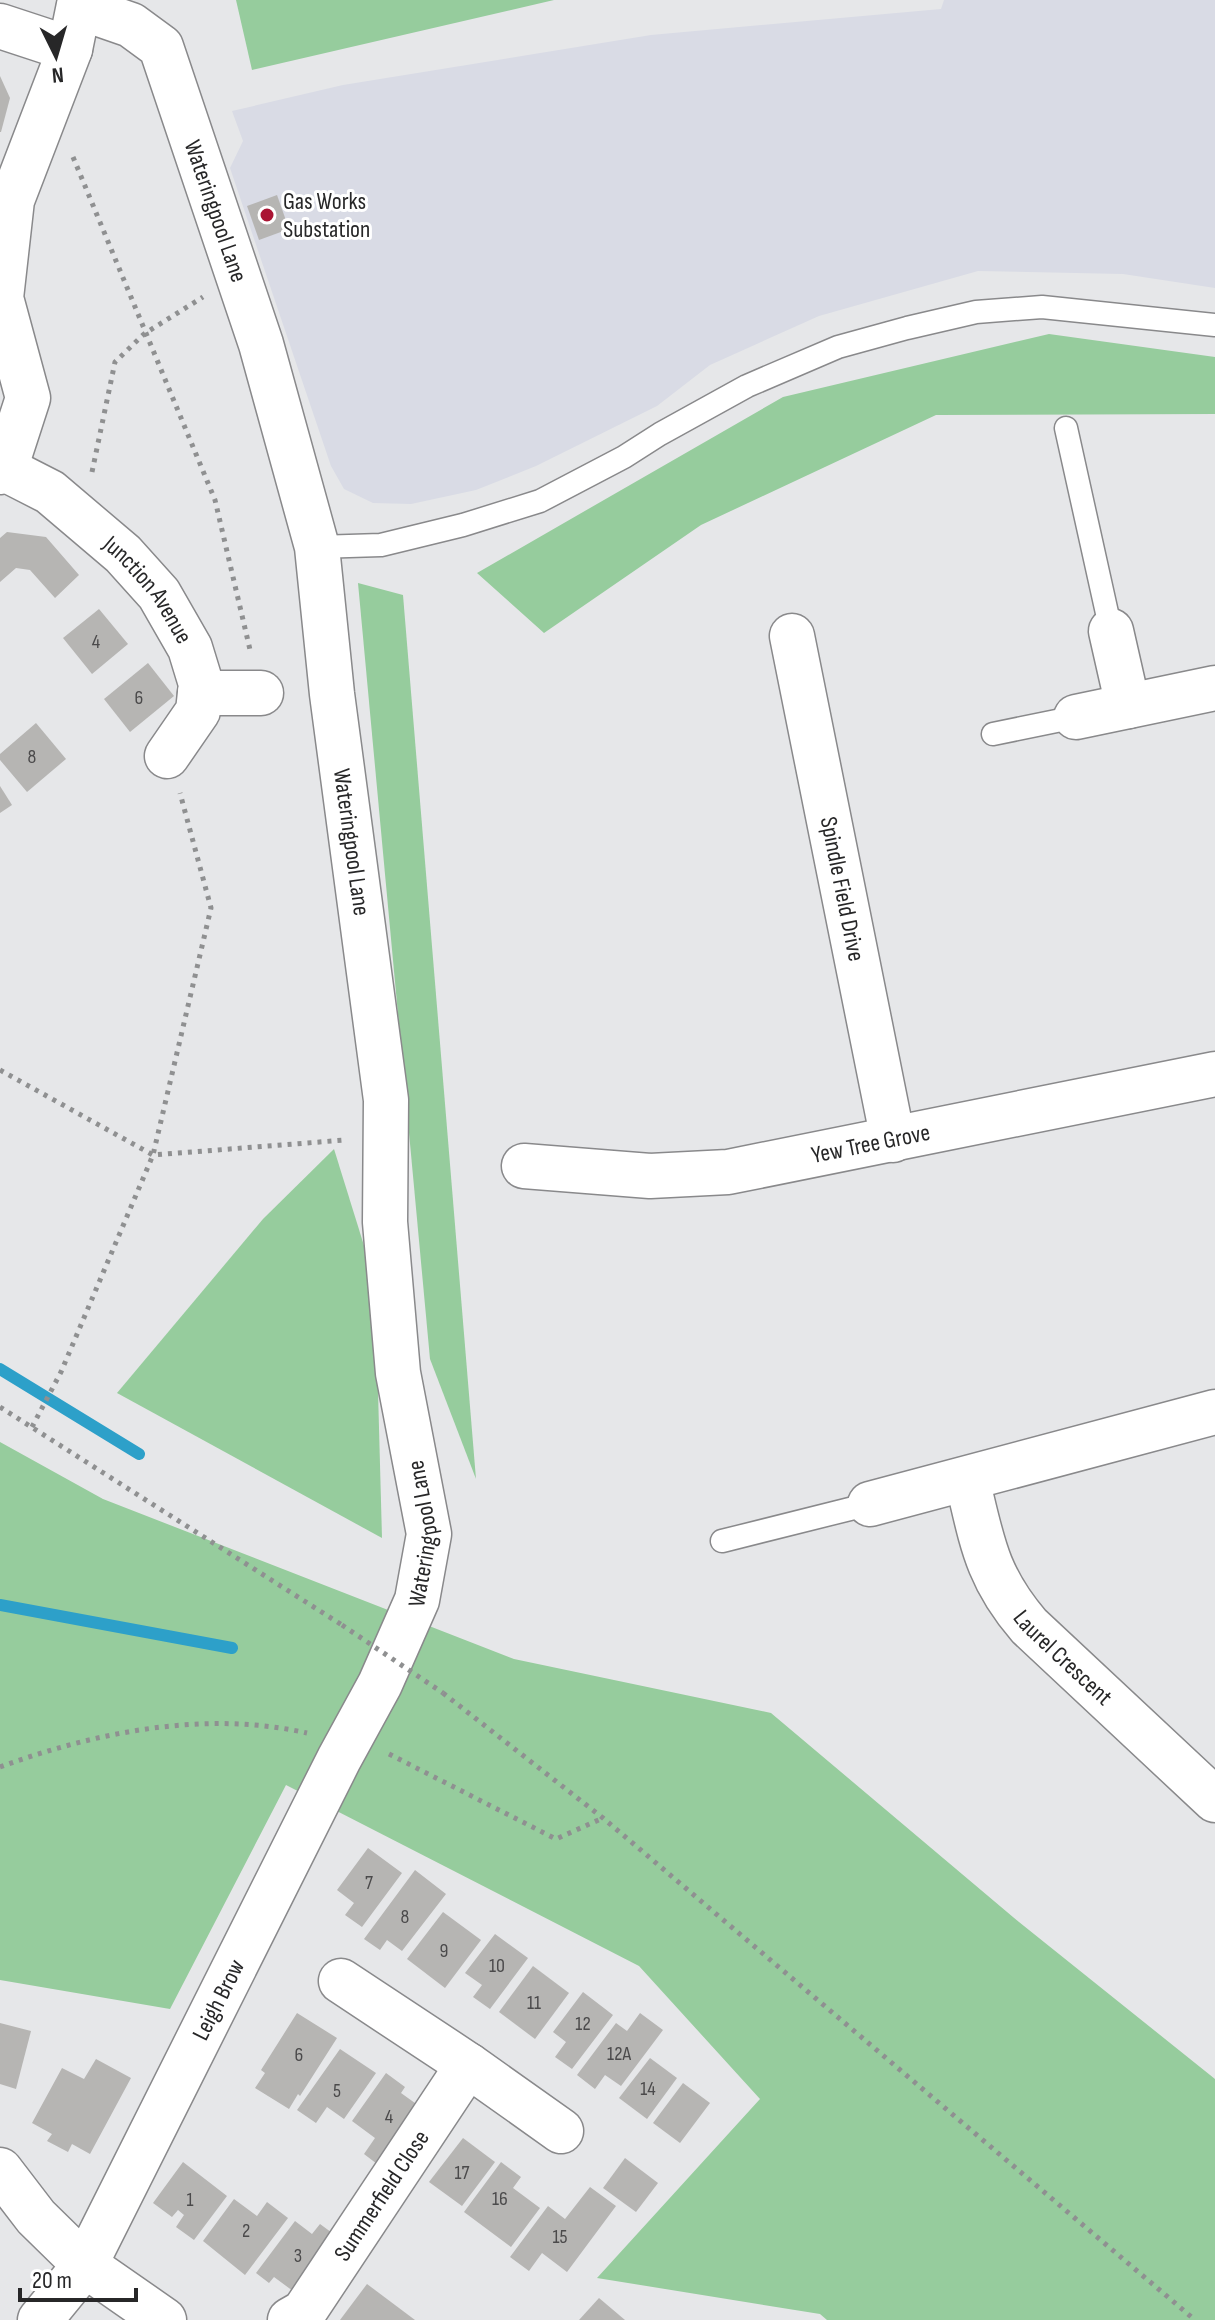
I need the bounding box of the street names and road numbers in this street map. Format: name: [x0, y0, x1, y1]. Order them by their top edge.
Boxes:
street label: Wateringpool Lane: [178, 136, 253, 286]
street label: Junction Avenue: [97, 529, 198, 649]
street label: Wateringpool Lane: [327, 767, 376, 918]
street label: Spindle Field Drive: [814, 814, 871, 964]
street label: Yew Tree Grove: [809, 1118, 933, 1170]
street label: Wateringpool Lane: [401, 1458, 444, 1609]
street label: Laurel Crescent: [1007, 1604, 1118, 1712]
street label: Leigh Brow: [186, 1954, 251, 2045]
street label: Summerfield Close: [328, 2125, 436, 2267]

